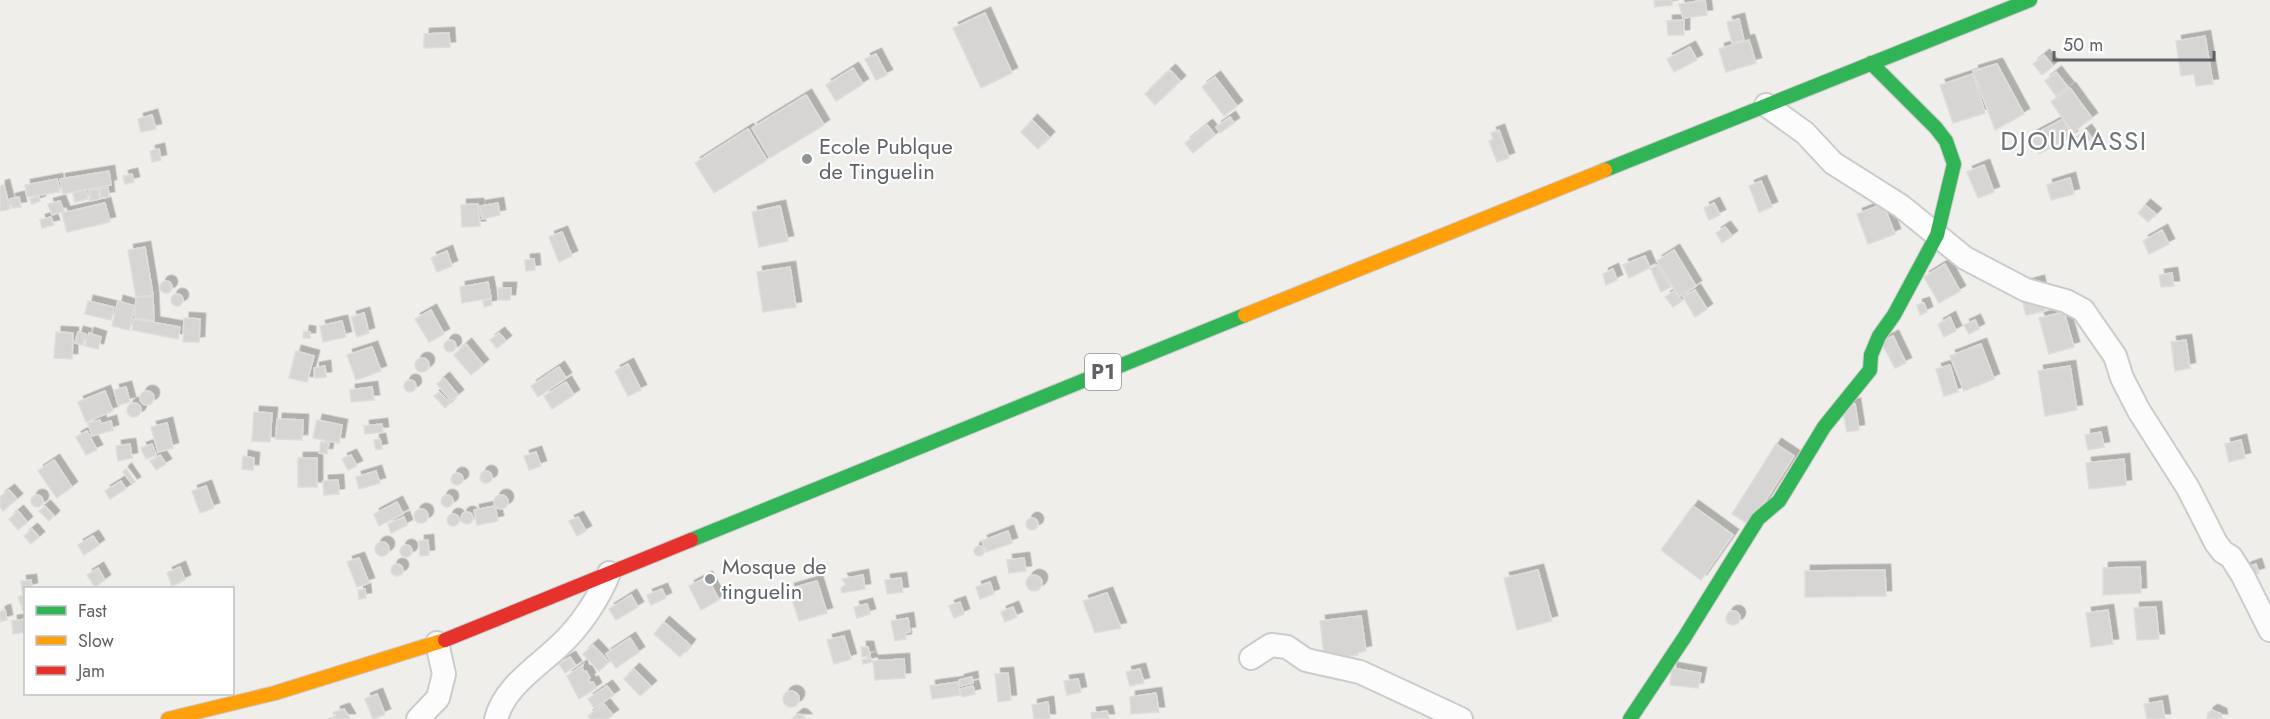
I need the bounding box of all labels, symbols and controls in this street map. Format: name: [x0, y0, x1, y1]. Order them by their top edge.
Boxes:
scale bar: [2054, 24, 2214, 62]
text: 50 m: [2063, 32, 2103, 58]
district label: DJOUMASSI: [2000, 122, 2148, 160]
place label: Ecole Publque de Tinguelin: [819, 130, 953, 187]
marker: Ecole Publque de Tinguelin: [800, 152, 814, 166]
road number: P1: [1085, 354, 1121, 390]
place label: Mosque de tinguelin: [722, 550, 827, 607]
marker: Mosque de tinguelin: [703, 572, 717, 586]
legend: [24, 587, 234, 695]
text: Fast: [78, 598, 107, 624]
text: Slow: [78, 628, 115, 654]
text: Jam: [76, 658, 105, 684]

